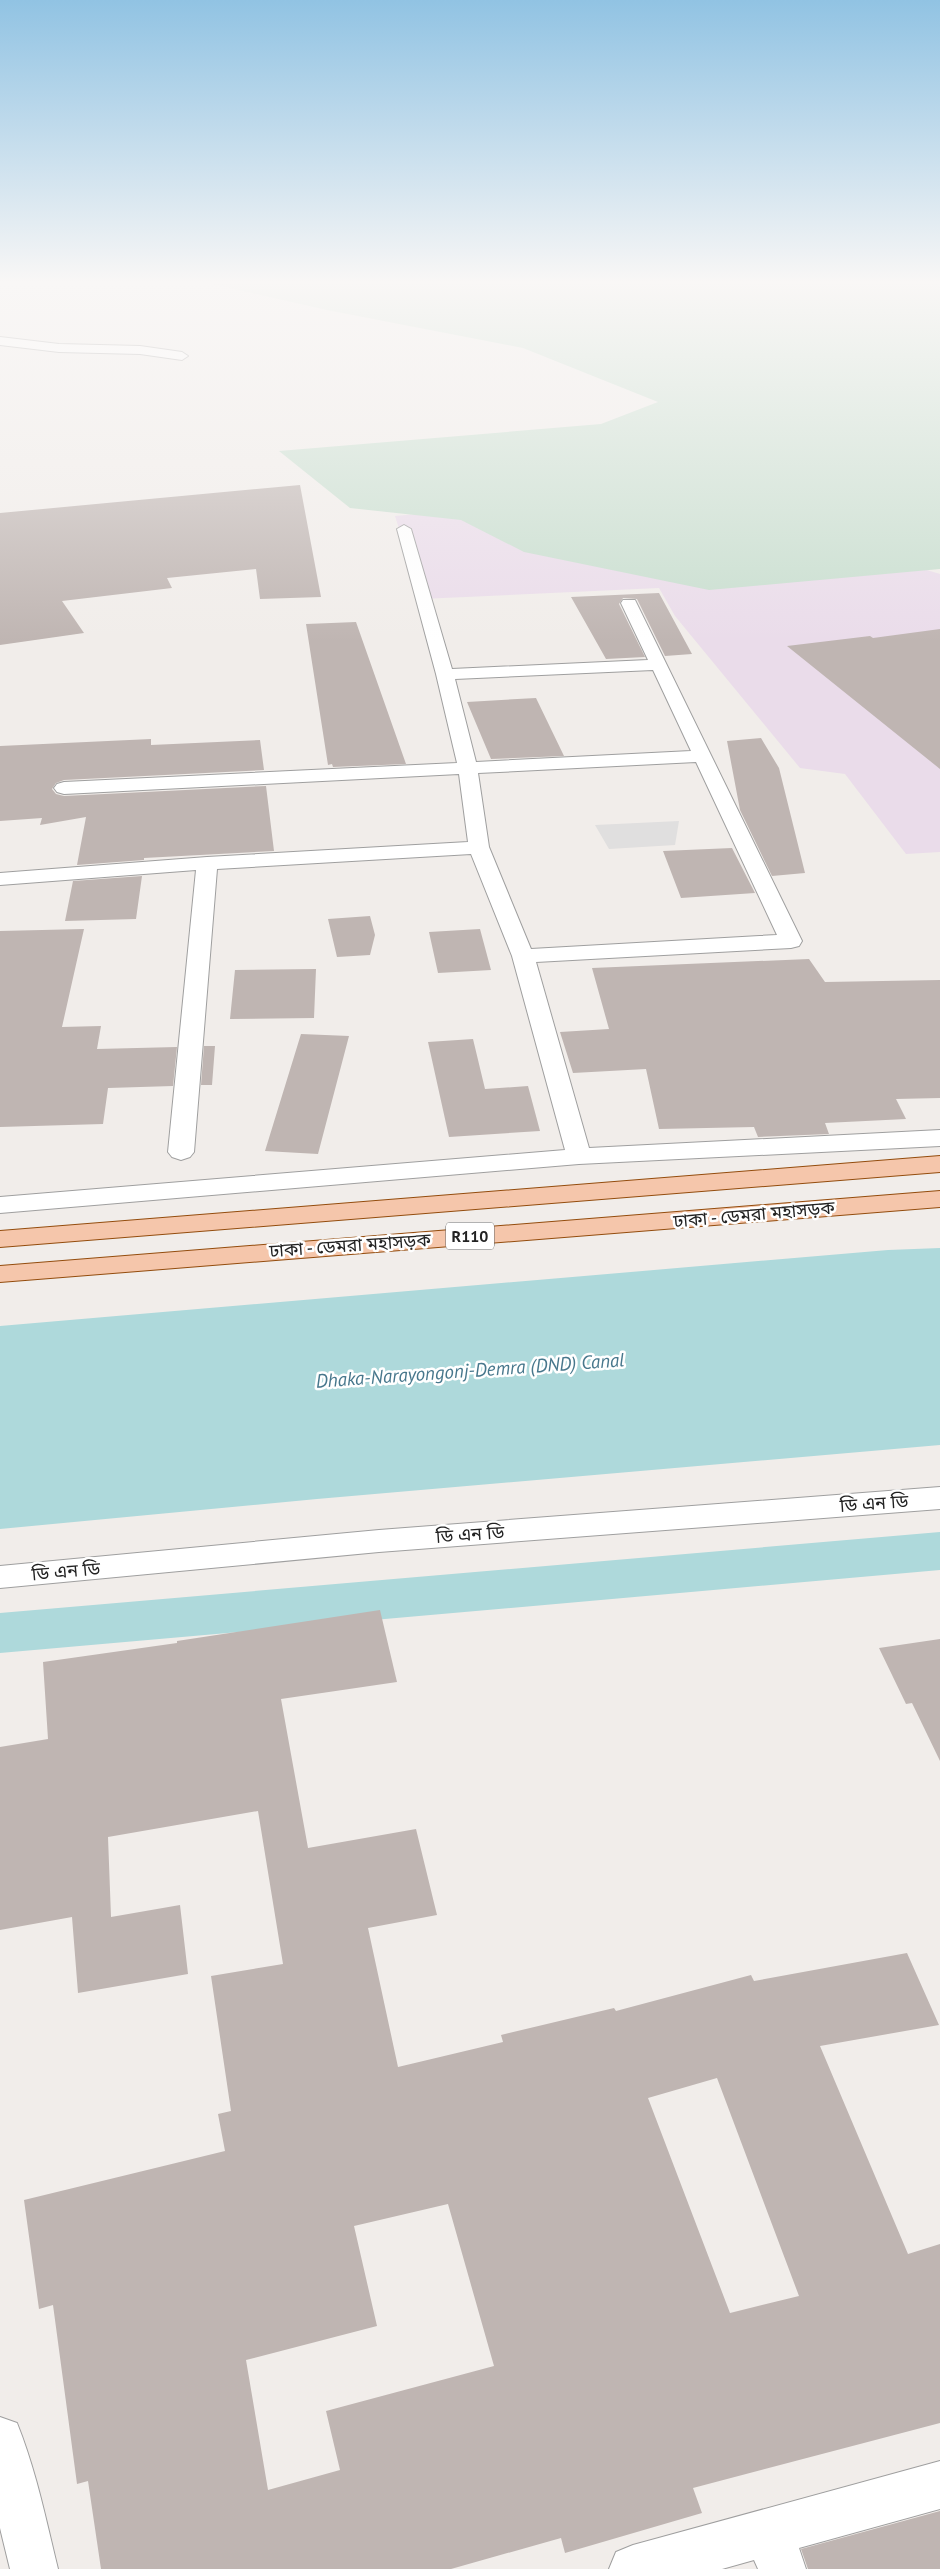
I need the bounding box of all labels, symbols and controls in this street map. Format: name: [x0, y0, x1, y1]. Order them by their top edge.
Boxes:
street label: ঢাকা - ডেমরা মহাসড়ক: [671, 1195, 836, 1233]
road number: R110: [446, 1222, 494, 1250]
street label: ঢাকা - ডেমরা মহাসড়ক: [267, 1228, 432, 1262]
water label: Dhaka-Narayongonj-Demra (DND) Canal: [315, 1347, 625, 1393]
street label: ডি এন ডি: [838, 1489, 909, 1517]
street label: ডি এন ডি: [434, 1520, 505, 1548]
street label: ডি এন ডি: [30, 1557, 101, 1586]

